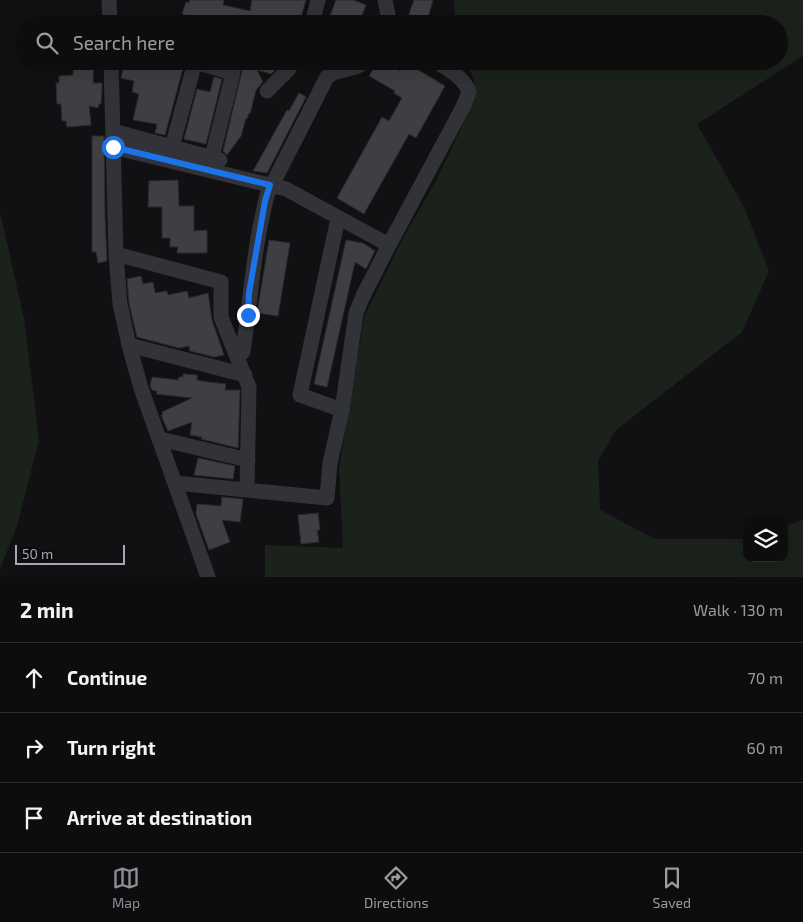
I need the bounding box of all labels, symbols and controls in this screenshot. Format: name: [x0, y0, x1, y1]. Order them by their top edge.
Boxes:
search box: [15, 15, 788, 70]
icon: search: [33, 29, 61, 57]
text: Search here: [73, 31, 175, 54]
route start: [102, 136, 125, 159]
route end: [237, 304, 260, 327]
map controls: [743, 517, 788, 562]
button: layers: [743, 517, 788, 562]
scale bar: [15, 542, 125, 565]
text: 50 m: [22, 545, 53, 562]
text: 2 min: [20, 597, 74, 622]
text: Walk · 130 m: [693, 600, 783, 619]
icon: ahead: [20, 664, 48, 692]
text: Continue: [67, 666, 147, 689]
text: 70 m: [748, 668, 783, 687]
icon: right: [20, 734, 48, 762]
text: Turn right: [67, 736, 155, 759]
text: 60 m: [747, 738, 783, 757]
icon: arrive: [20, 804, 48, 832]
text: Arrive at destination: [67, 806, 252, 829]
tab: Map: [112, 864, 140, 911]
tab: Directions: [364, 864, 429, 911]
tab: Saved: [653, 864, 691, 911]

